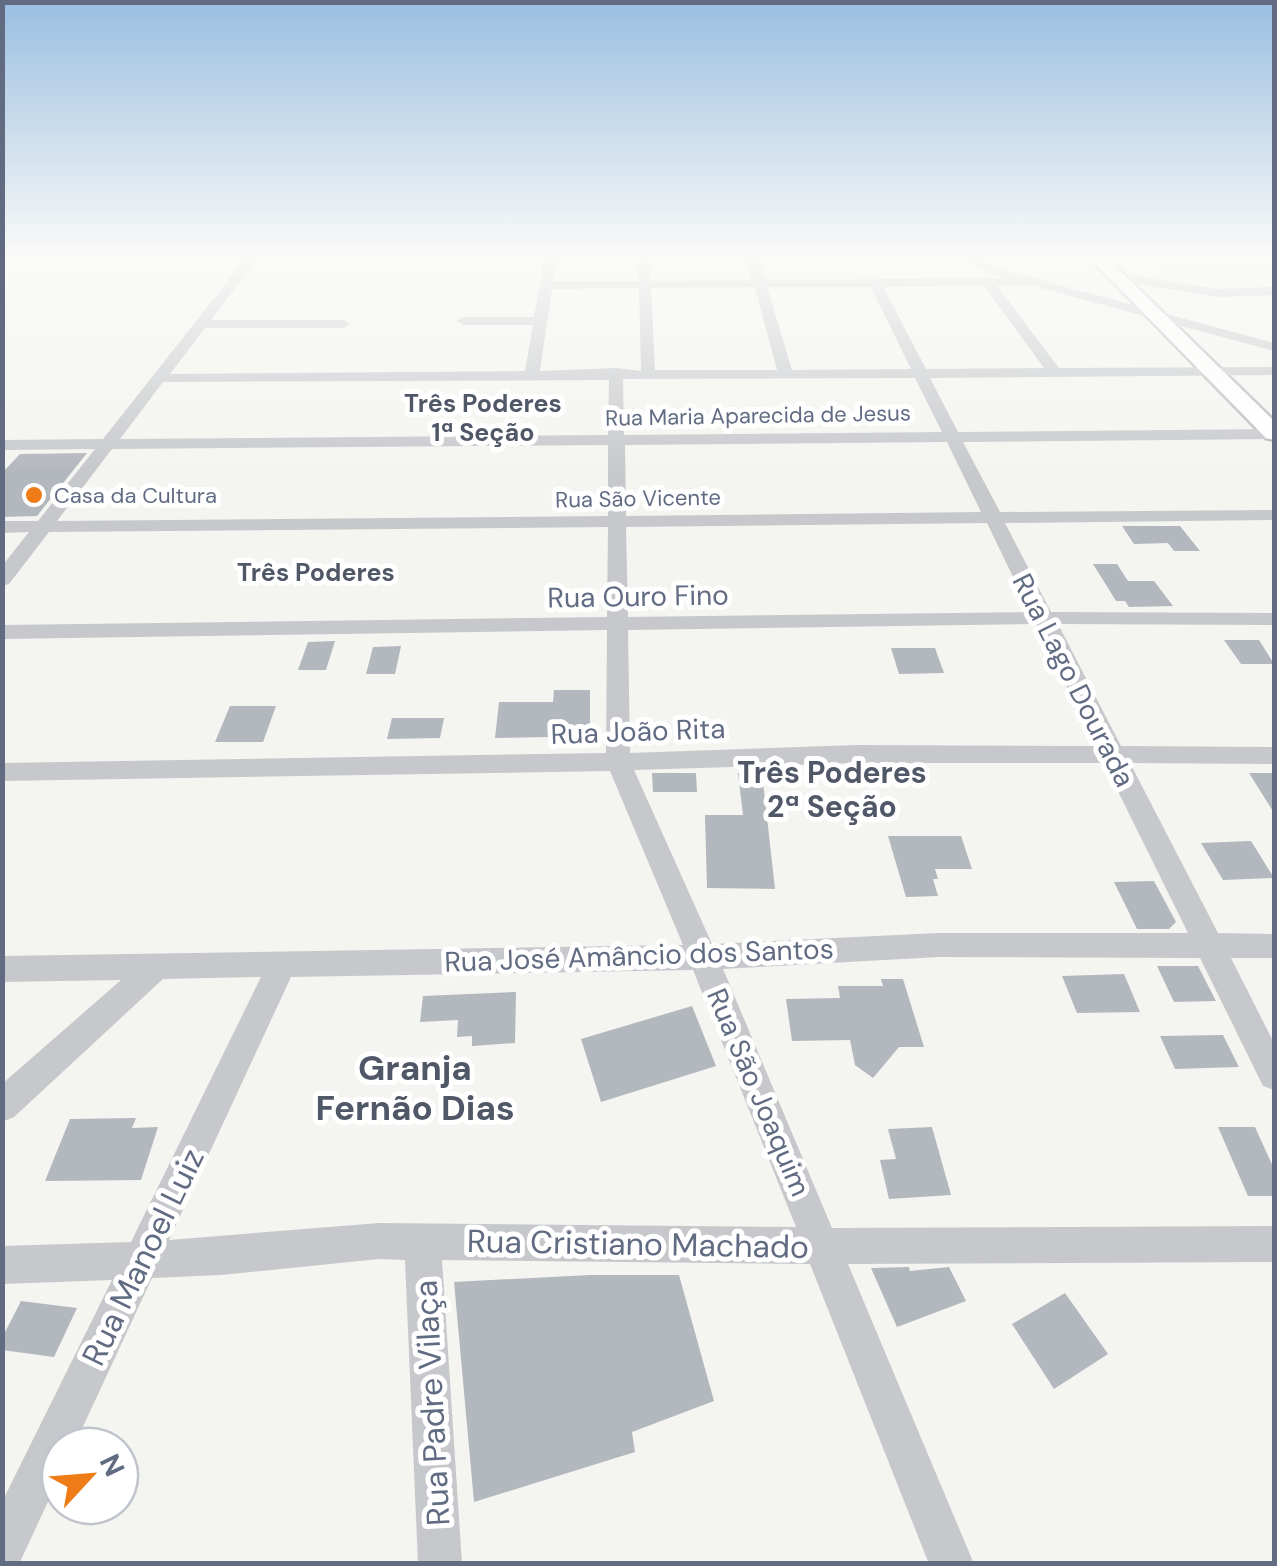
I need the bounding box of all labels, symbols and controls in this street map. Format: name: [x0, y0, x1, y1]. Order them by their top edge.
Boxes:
district label: Três Poderes 1ª Seção: [404, 387, 562, 449]
street label: Rua Maria Aparecida de Jesus: [605, 398, 911, 433]
place label: Casa da Cultura: [54, 481, 217, 510]
street label: Rua São Vicente: [555, 483, 721, 514]
marker: Casa da Cultura: [23, 484, 45, 506]
district label: Três Poderes: [237, 556, 395, 589]
street label: Rua Lago Dourada: [1004, 567, 1143, 793]
street label: Rua Ouro Fino: [547, 576, 729, 617]
street label: Rua João Rita: [550, 710, 726, 753]
district label: Três Poderes 2ª Seção: [737, 753, 927, 826]
street label: Rua José Amâncio dos Santos: [444, 930, 834, 981]
street label: Rua São Joaquim: [698, 983, 819, 1202]
district label: Granja Fernão Dias: [315, 1045, 515, 1131]
street label: Rua Manoel Luiz: [72, 1142, 214, 1372]
street label: Rua Cristiano Machado: [467, 1220, 809, 1268]
street label: Rua Padre Vilaça: [405, 1279, 459, 1527]
north arrow: [40, 1426, 140, 1526]
text: N: [91, 1448, 133, 1483]

